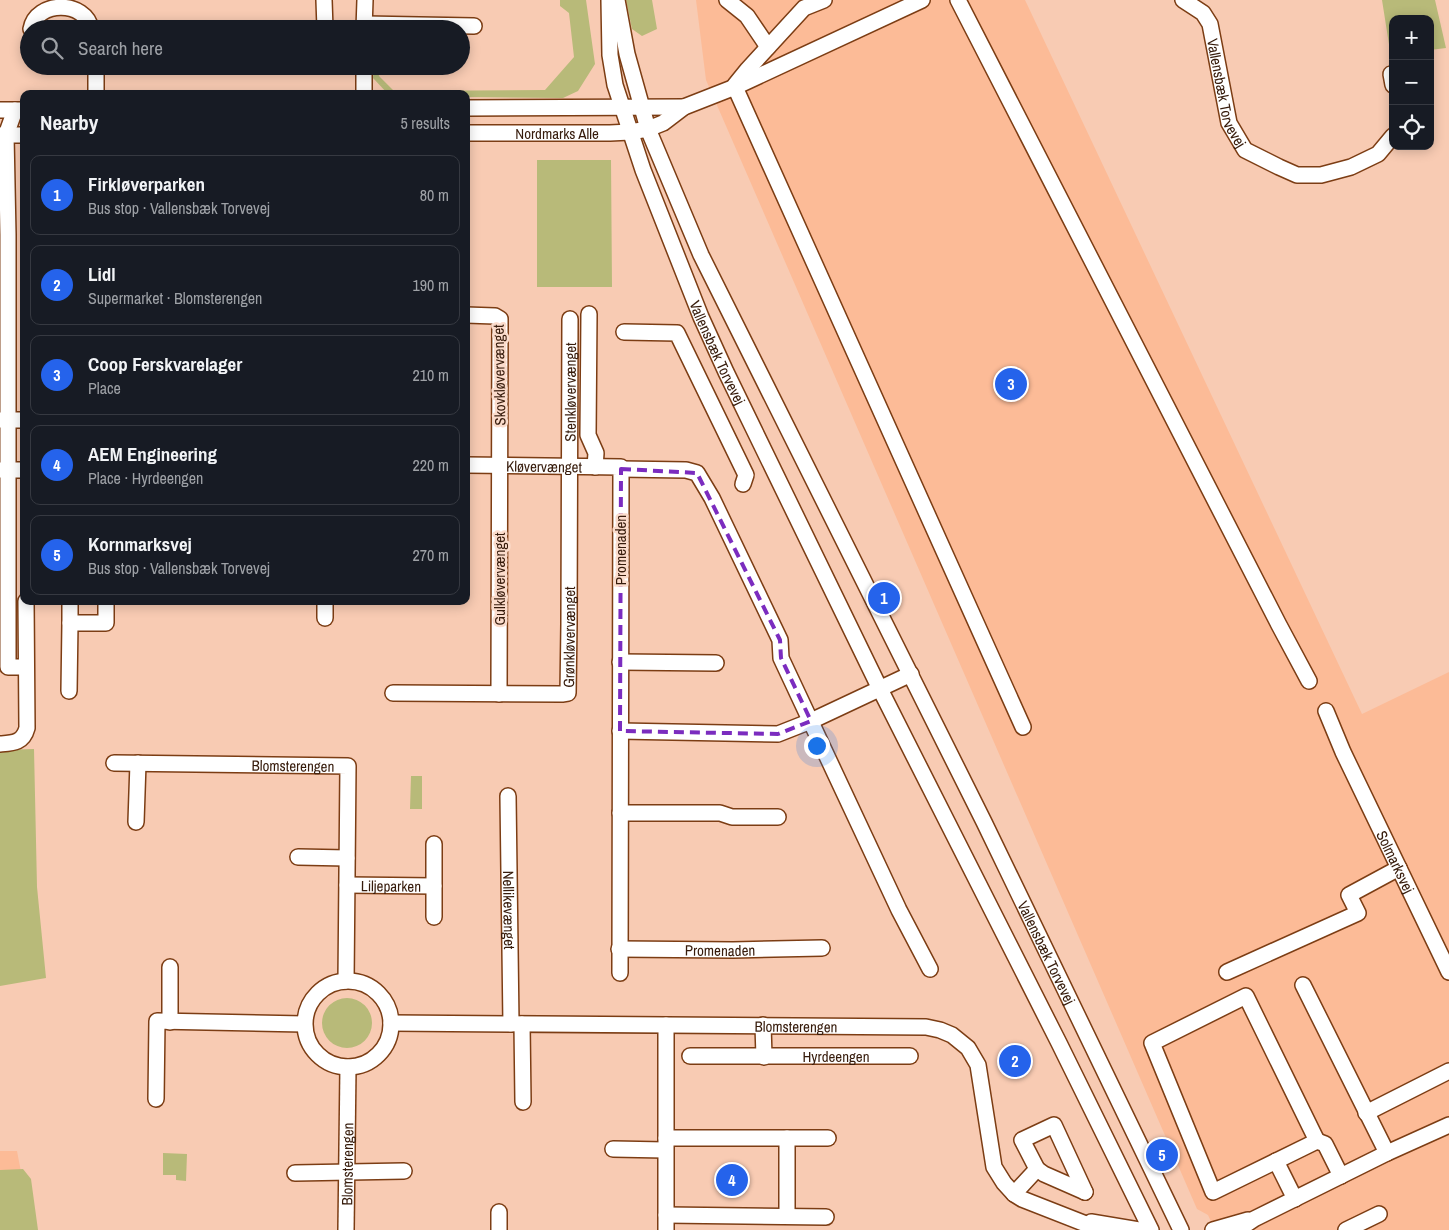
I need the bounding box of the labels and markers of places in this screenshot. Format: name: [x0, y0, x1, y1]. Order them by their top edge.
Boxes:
pin: 3: [995, 365, 1027, 403]
pin: 1: [868, 579, 900, 617]
pin: 2: [999, 1042, 1031, 1080]
pin: 5: [1146, 1136, 1178, 1174]
pin: 4: [716, 1161, 748, 1199]

